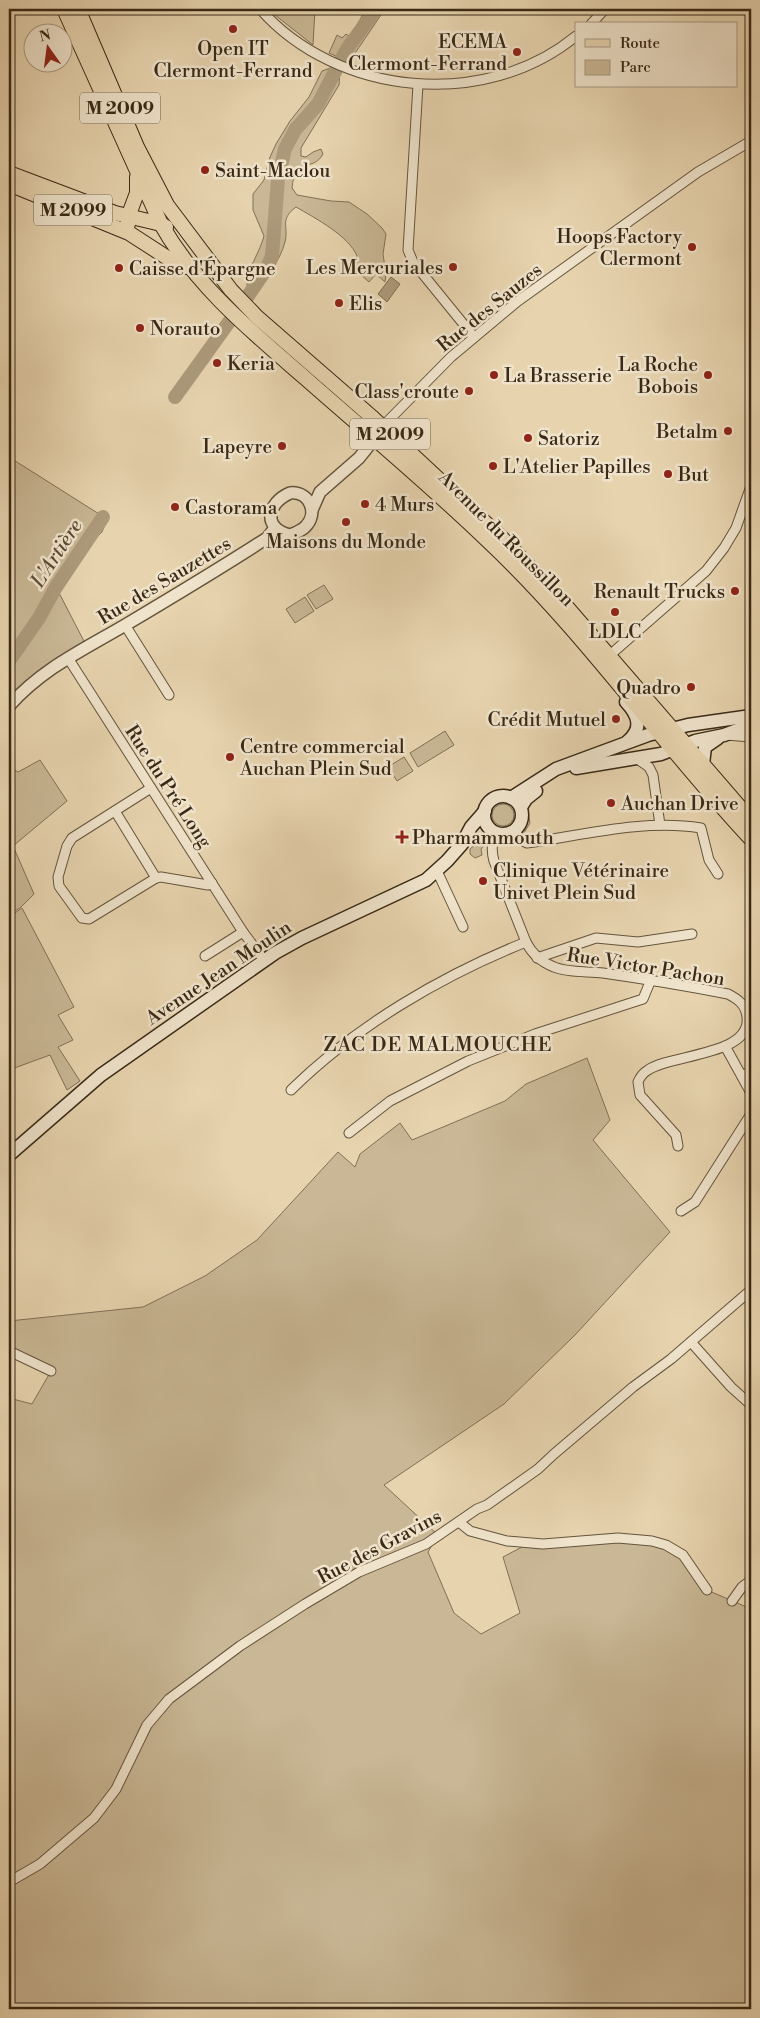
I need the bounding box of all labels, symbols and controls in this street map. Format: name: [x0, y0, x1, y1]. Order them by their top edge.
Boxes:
north arrow: [22, 22, 72, 72]
legend: [575, 22, 738, 88]
marker: Open IT Clermont-Ferrand: [227, 23, 239, 35]
text: N: [38, 26, 53, 46]
place label: ECEMA Clermont-Ferrand: [348, 30, 508, 76]
text: Route: [620, 34, 660, 53]
place label: Open IT Clermont-Ferrand: [154, 37, 313, 83]
marker: ECEMA Clermont-Ferrand: [511, 46, 523, 58]
text: Parc: [620, 58, 651, 77]
road number: M 2009: [80, 92, 160, 124]
place label: Saint-Maclou: [215, 159, 331, 183]
marker: Saint-Maclou: [199, 164, 211, 176]
road number: M 2099: [34, 194, 112, 226]
place label: Hoops Factory Clermont: [556, 225, 683, 271]
marker: Hoops Factory Clermont: [686, 241, 698, 253]
place label: Caisse d'Épargne: [129, 256, 276, 281]
place label: Les Mercuriales: [306, 256, 443, 280]
street label: Rue des Sauzes: [432, 258, 547, 358]
marker: Les Mercuriales: [447, 261, 459, 273]
marker: Caisse d'Épargne: [113, 262, 125, 274]
place label: Elis: [349, 292, 382, 316]
marker: Elis: [333, 297, 345, 309]
place label: Norauto: [150, 317, 220, 341]
marker: Norauto: [134, 322, 146, 334]
place label: Keria: [227, 352, 275, 376]
place label: La Roche Bobois: [618, 353, 698, 399]
marker: Keria: [211, 357, 223, 369]
place label: La Brasserie: [504, 364, 612, 388]
marker: La Brasserie: [488, 369, 500, 381]
marker: La Roche Bobois: [702, 369, 714, 381]
place label: Class'croute: [355, 380, 459, 404]
marker: Class'croute: [463, 385, 475, 397]
road number: M 2009: [350, 418, 430, 449]
place label: Betalm: [655, 420, 718, 444]
marker: Betalm: [722, 425, 734, 437]
place label: Satoriz: [538, 427, 600, 451]
marker: Satoriz: [522, 432, 534, 444]
place label: Lapeyre: [202, 435, 272, 459]
marker: Lapeyre: [276, 440, 288, 452]
place label: L'Atelier Papilles: [503, 455, 651, 479]
marker: L'Atelier Papilles: [487, 460, 499, 472]
place label: But: [677, 463, 709, 487]
street label: Avenue du Roussillon: [432, 465, 579, 612]
marker: But: [662, 468, 674, 480]
place label: 4 Murs: [375, 493, 434, 517]
place label: Castorama: [185, 496, 278, 520]
marker: 4 Murs: [359, 498, 371, 510]
marker: Castorama: [169, 501, 181, 513]
water label: L'Artière: [26, 515, 89, 593]
marker: Maisons du Monde: [340, 516, 352, 528]
place label: Maisons du Monde: [266, 530, 426, 554]
street label: Rue des Sauzettes: [93, 532, 236, 630]
place label: Renault Trucks: [594, 580, 725, 604]
marker: Renault Trucks: [729, 585, 741, 597]
marker: LDLC: [609, 606, 621, 618]
place label: LDLC: [589, 620, 641, 644]
place label: Quadro: [616, 676, 681, 700]
marker: Quadro: [685, 681, 697, 693]
place label: Crédit Mutuel: [487, 708, 606, 732]
marker: Crédit Mutuel: [610, 713, 622, 725]
street label: Rue du Pré Long: [119, 720, 217, 853]
place label: Centre commercial Auchan Plein Sud: [239, 735, 405, 781]
marker: Centre commercial Auchan Plein Sud: [224, 751, 236, 763]
place label: Auchan Drive: [620, 792, 739, 816]
marker: Auchan Drive: [605, 797, 617, 809]
place label: Pharmammouth: [412, 826, 554, 850]
marker: Pharmammouth: [396, 831, 408, 843]
place label: Clinique Vétérinaire Univet Plein Sud: [493, 859, 669, 905]
marker: Clinique Vétérinaire Univet Plein Sud: [477, 875, 489, 887]
street label: Avenue Jean Moulin: [140, 915, 296, 1031]
street label: Rue Victor Pachon: [565, 943, 727, 991]
district label: ZAC DE MALMOUCHE: [323, 1033, 553, 1058]
street label: Rue des Gravins: [313, 1504, 446, 1590]

